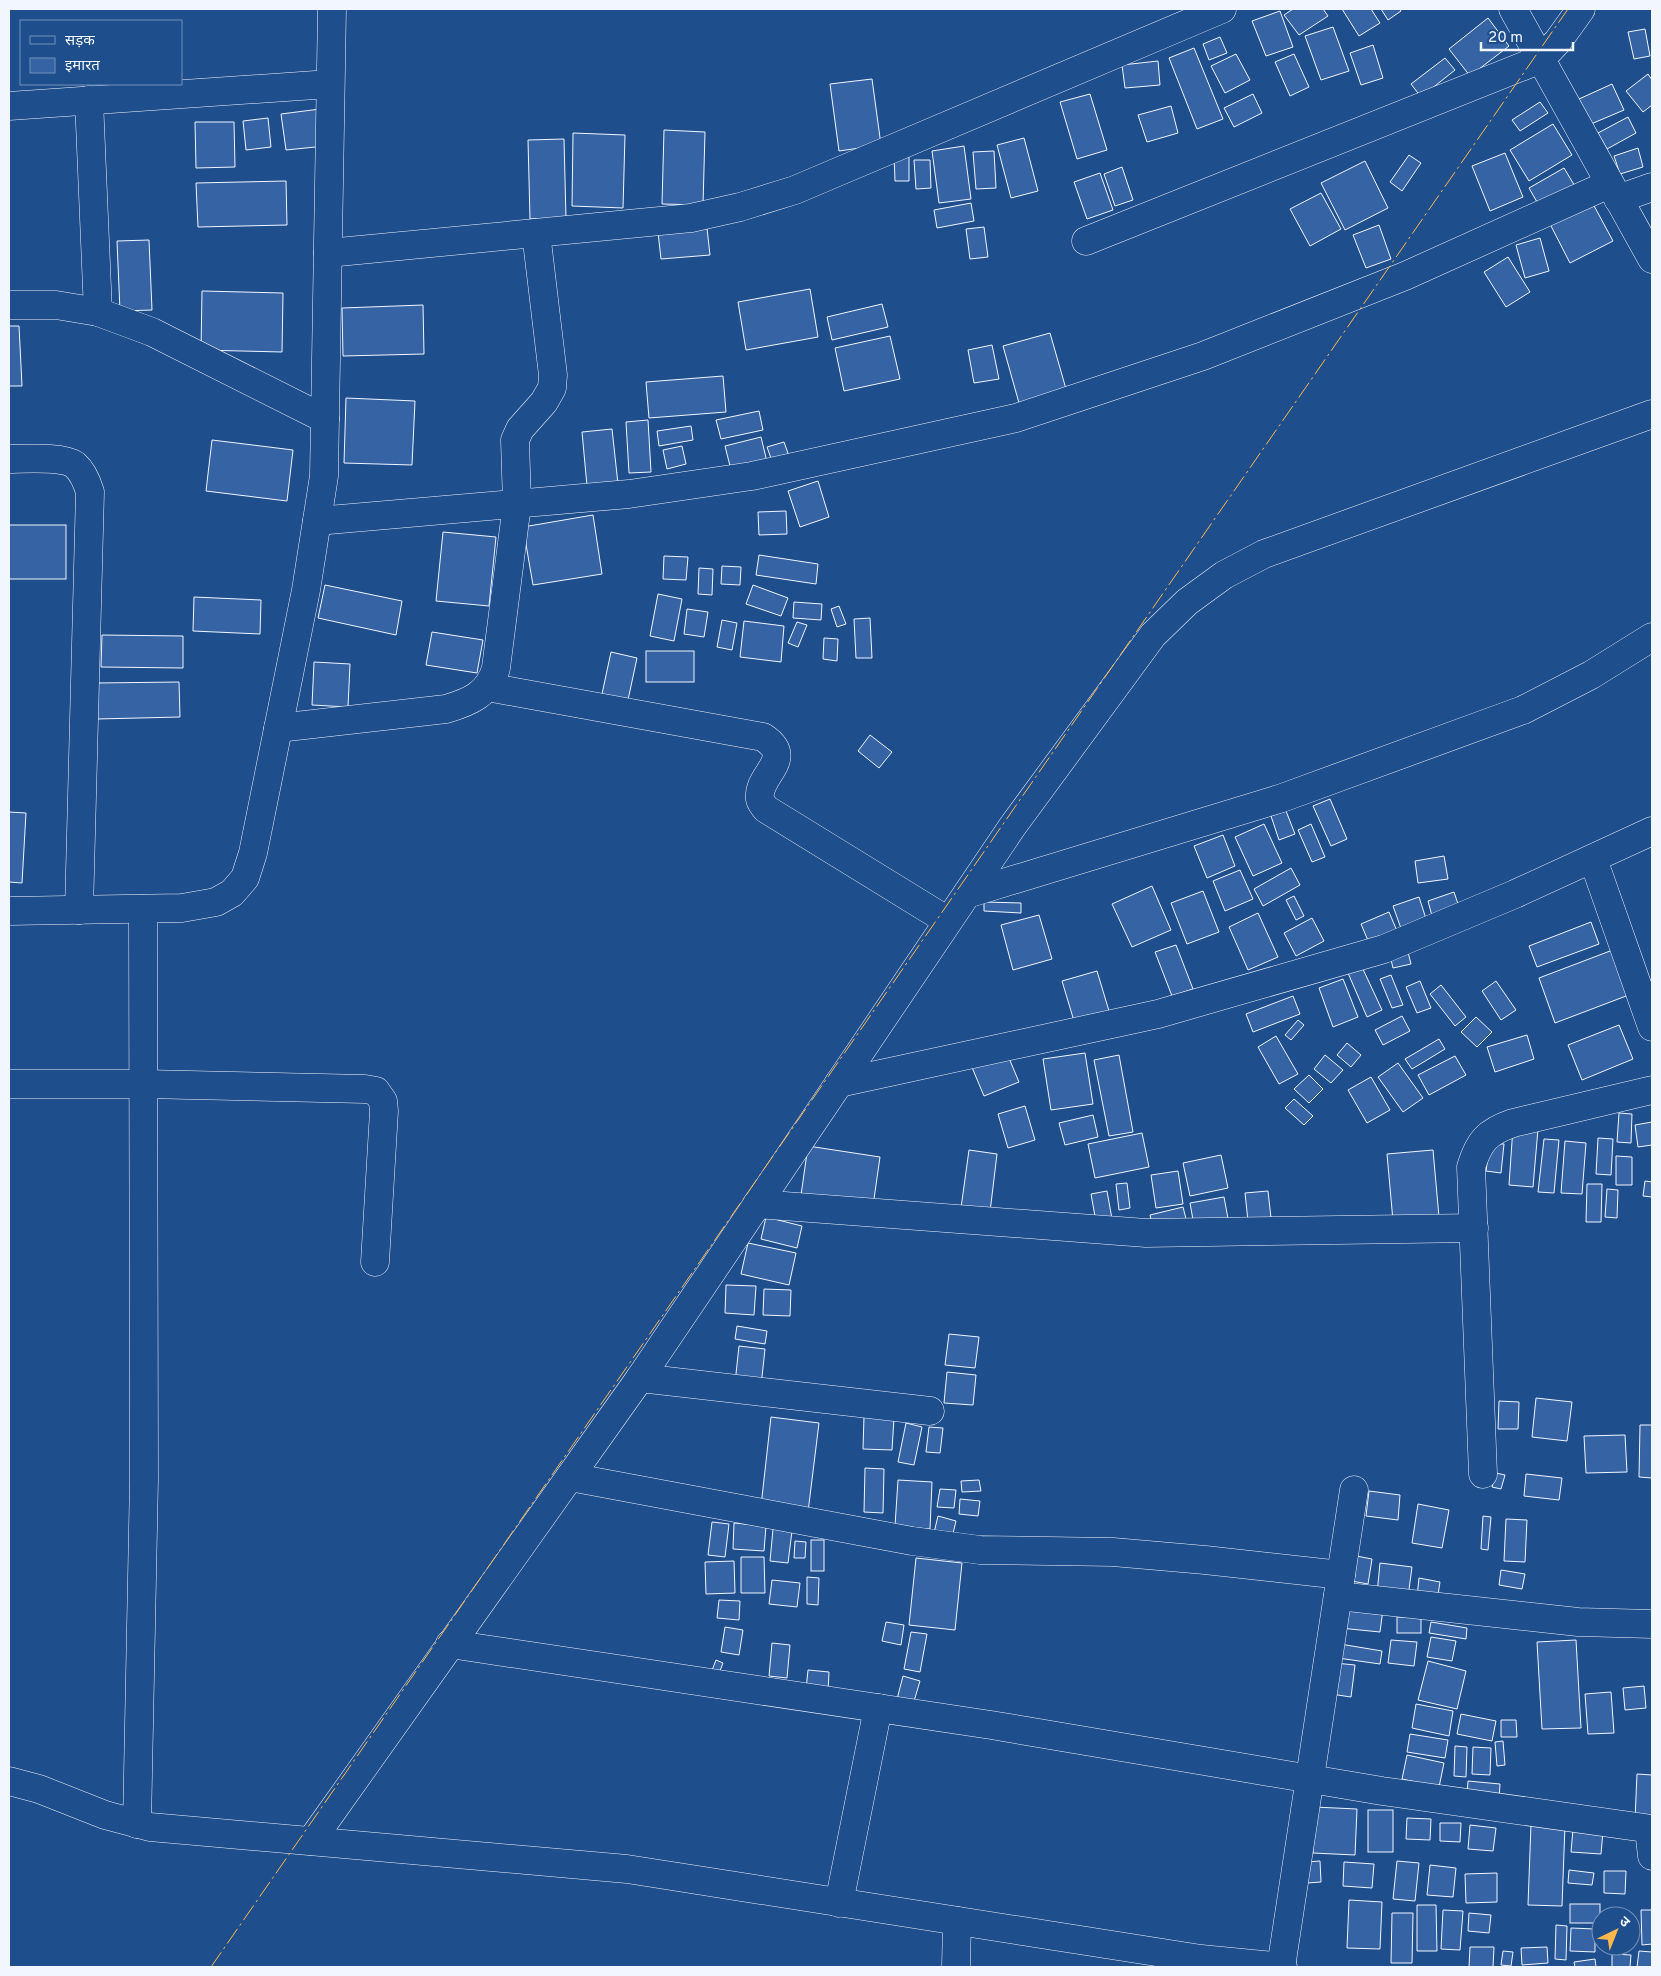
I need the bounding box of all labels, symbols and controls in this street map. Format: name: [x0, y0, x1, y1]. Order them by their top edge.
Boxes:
legend: [20, 20, 182, 85]
scale bar: [1481, 20, 1574, 52]
text: 20 m: [1488, 29, 1523, 48]
text: सड़क: [65, 32, 95, 51]
text: इमारत: [65, 57, 100, 76]
north arrow: [1591, 1906, 1641, 1956]
text: उ: [1615, 1914, 1633, 1932]

